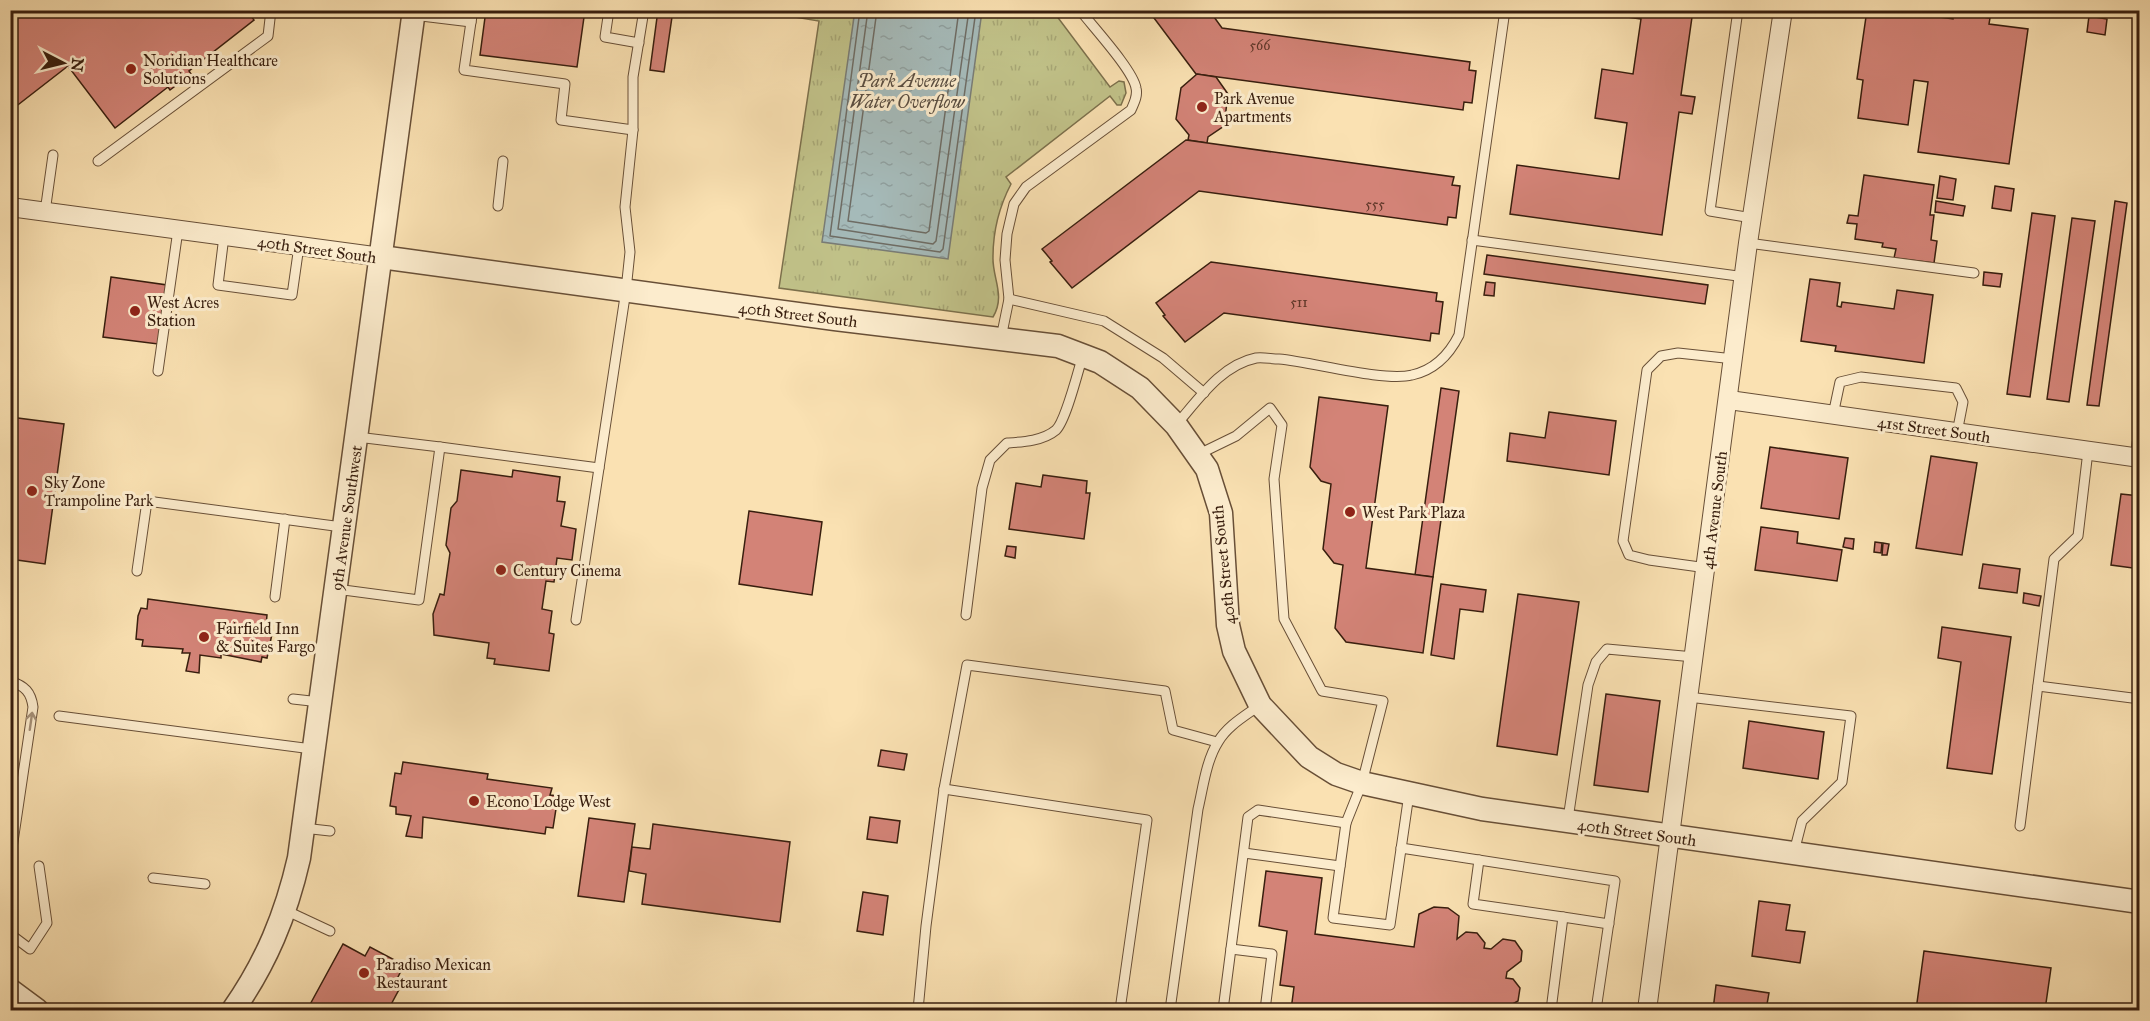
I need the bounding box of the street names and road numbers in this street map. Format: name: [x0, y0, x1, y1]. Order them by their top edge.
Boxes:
street label: 40th Street South: [256, 232, 378, 267]
street label: 40th Street South: [737, 298, 859, 331]
street label: 41st Street South: [1876, 412, 1992, 447]
street label: 9th Avenue Southwest: [327, 444, 366, 592]
street label: 4th Avenue South: [1698, 450, 1731, 570]
street label: 40th Street South: [1208, 504, 1239, 626]
street label: 40th Street South: [1576, 815, 1698, 850]

